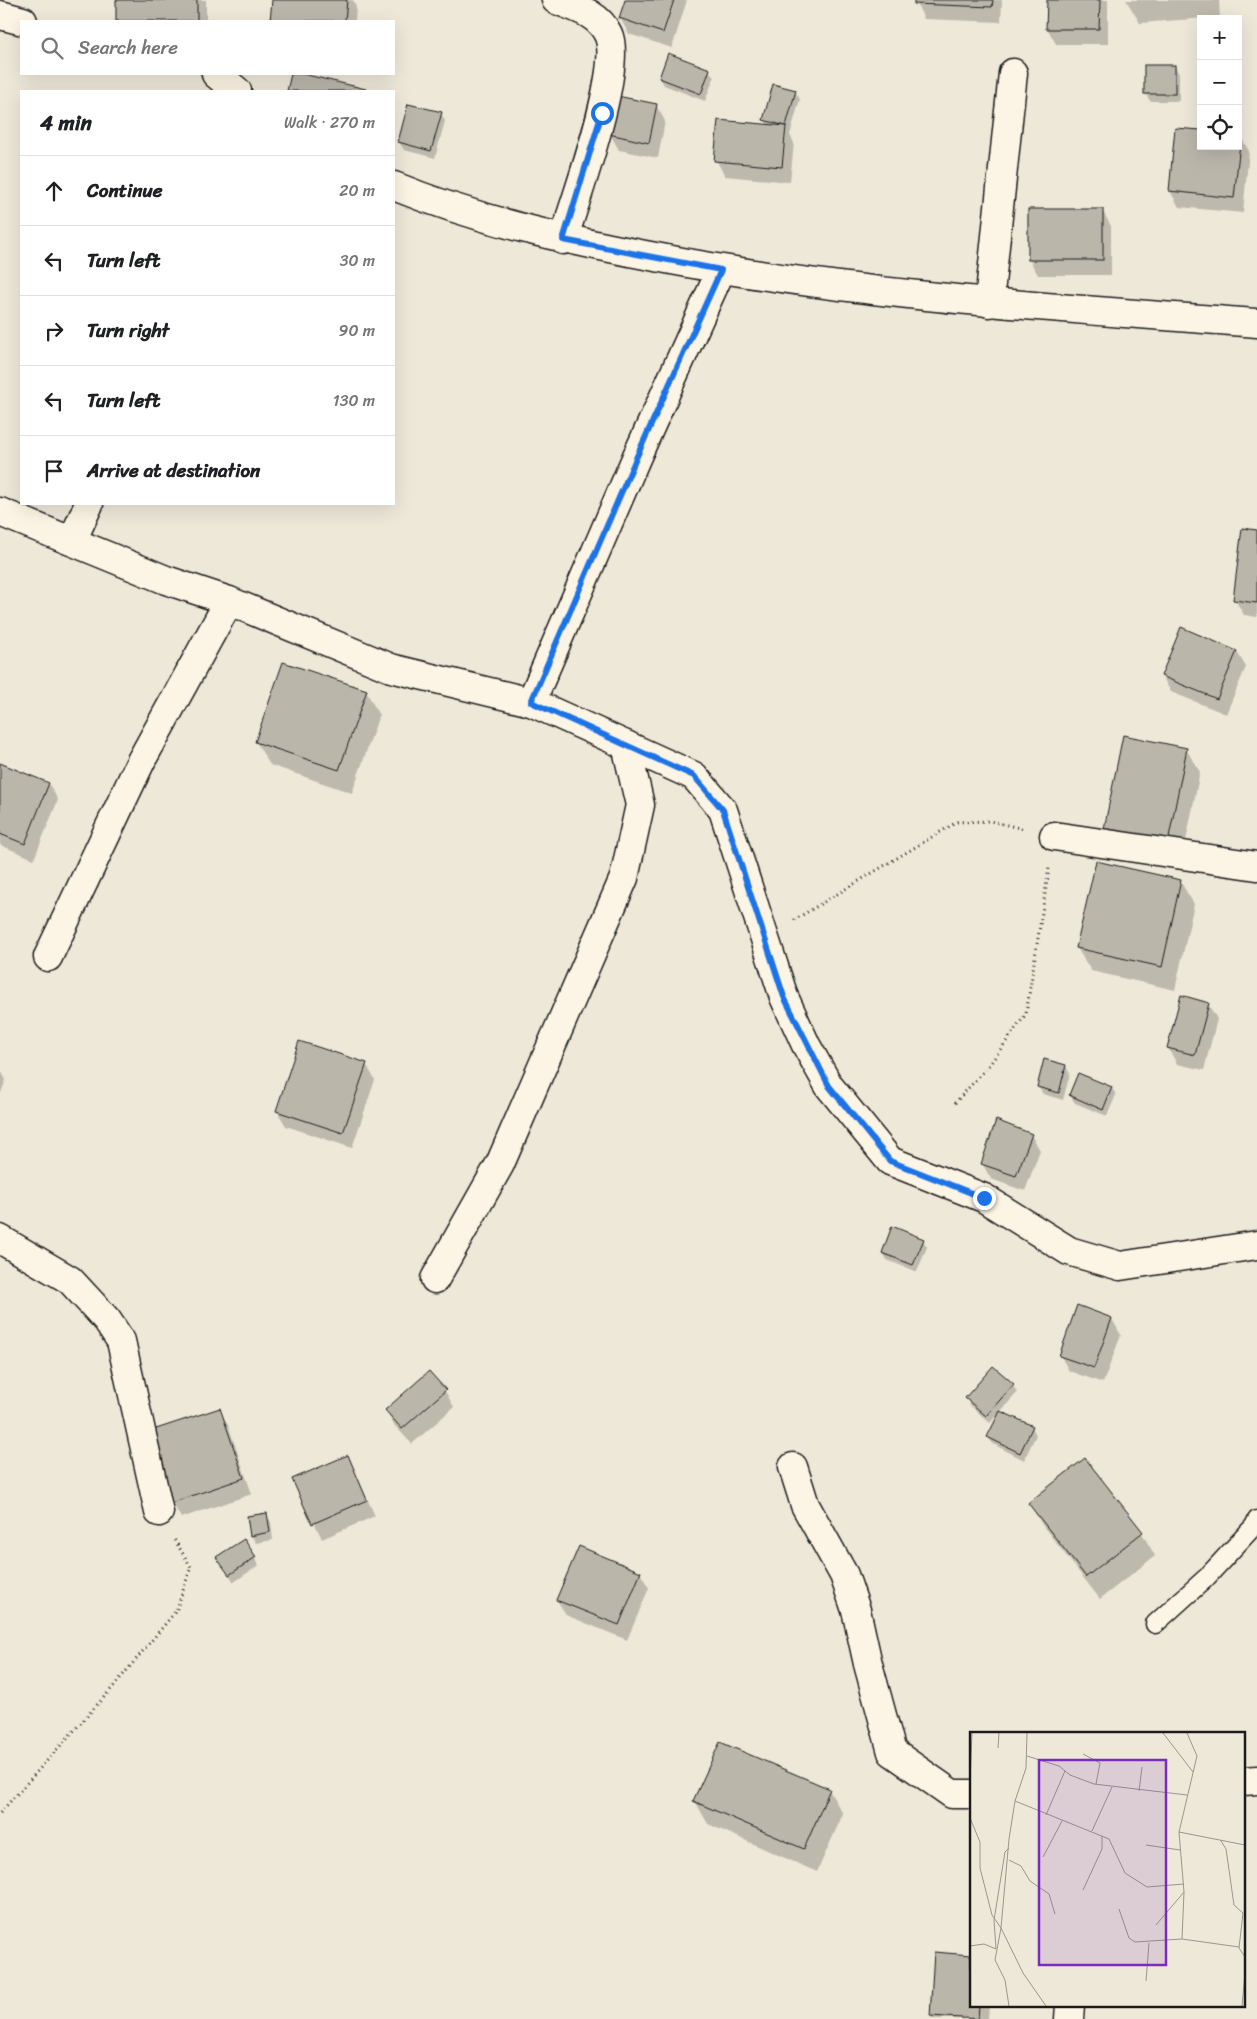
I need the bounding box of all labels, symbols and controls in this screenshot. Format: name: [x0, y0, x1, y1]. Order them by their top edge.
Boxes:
map controls: [1197, 15, 1242, 150]
button: +: [1197, 15, 1242, 60]
search box: [20, 20, 395, 75]
text: Search here: [78, 31, 178, 64]
icon: search: [38, 34, 66, 62]
button: −: [1197, 60, 1242, 105]
route start: [591, 102, 614, 125]
text: 4 min: [40, 104, 92, 142]
button: locate: [1197, 105, 1242, 150]
text: Walk · 270 m: [284, 108, 375, 137]
text: Continue: [87, 174, 163, 207]
text: 20 m: [339, 176, 375, 205]
icon: ahead: [40, 177, 68, 205]
text: Turn left: [87, 244, 160, 277]
text: 30 m: [340, 246, 375, 275]
icon: left: [40, 247, 68, 275]
text: Turn right: [87, 314, 169, 347]
text: 90 m: [339, 316, 375, 345]
icon: right: [40, 317, 68, 345]
text: Turn left: [87, 384, 160, 417]
text: 130 m: [333, 386, 375, 415]
icon: left: [40, 387, 68, 415]
text: Arrive at destination: [87, 454, 260, 487]
icon: arrive: [40, 457, 68, 485]
route end: [973, 1187, 996, 1210]
inset map: [970, 1732, 1244, 2006]

